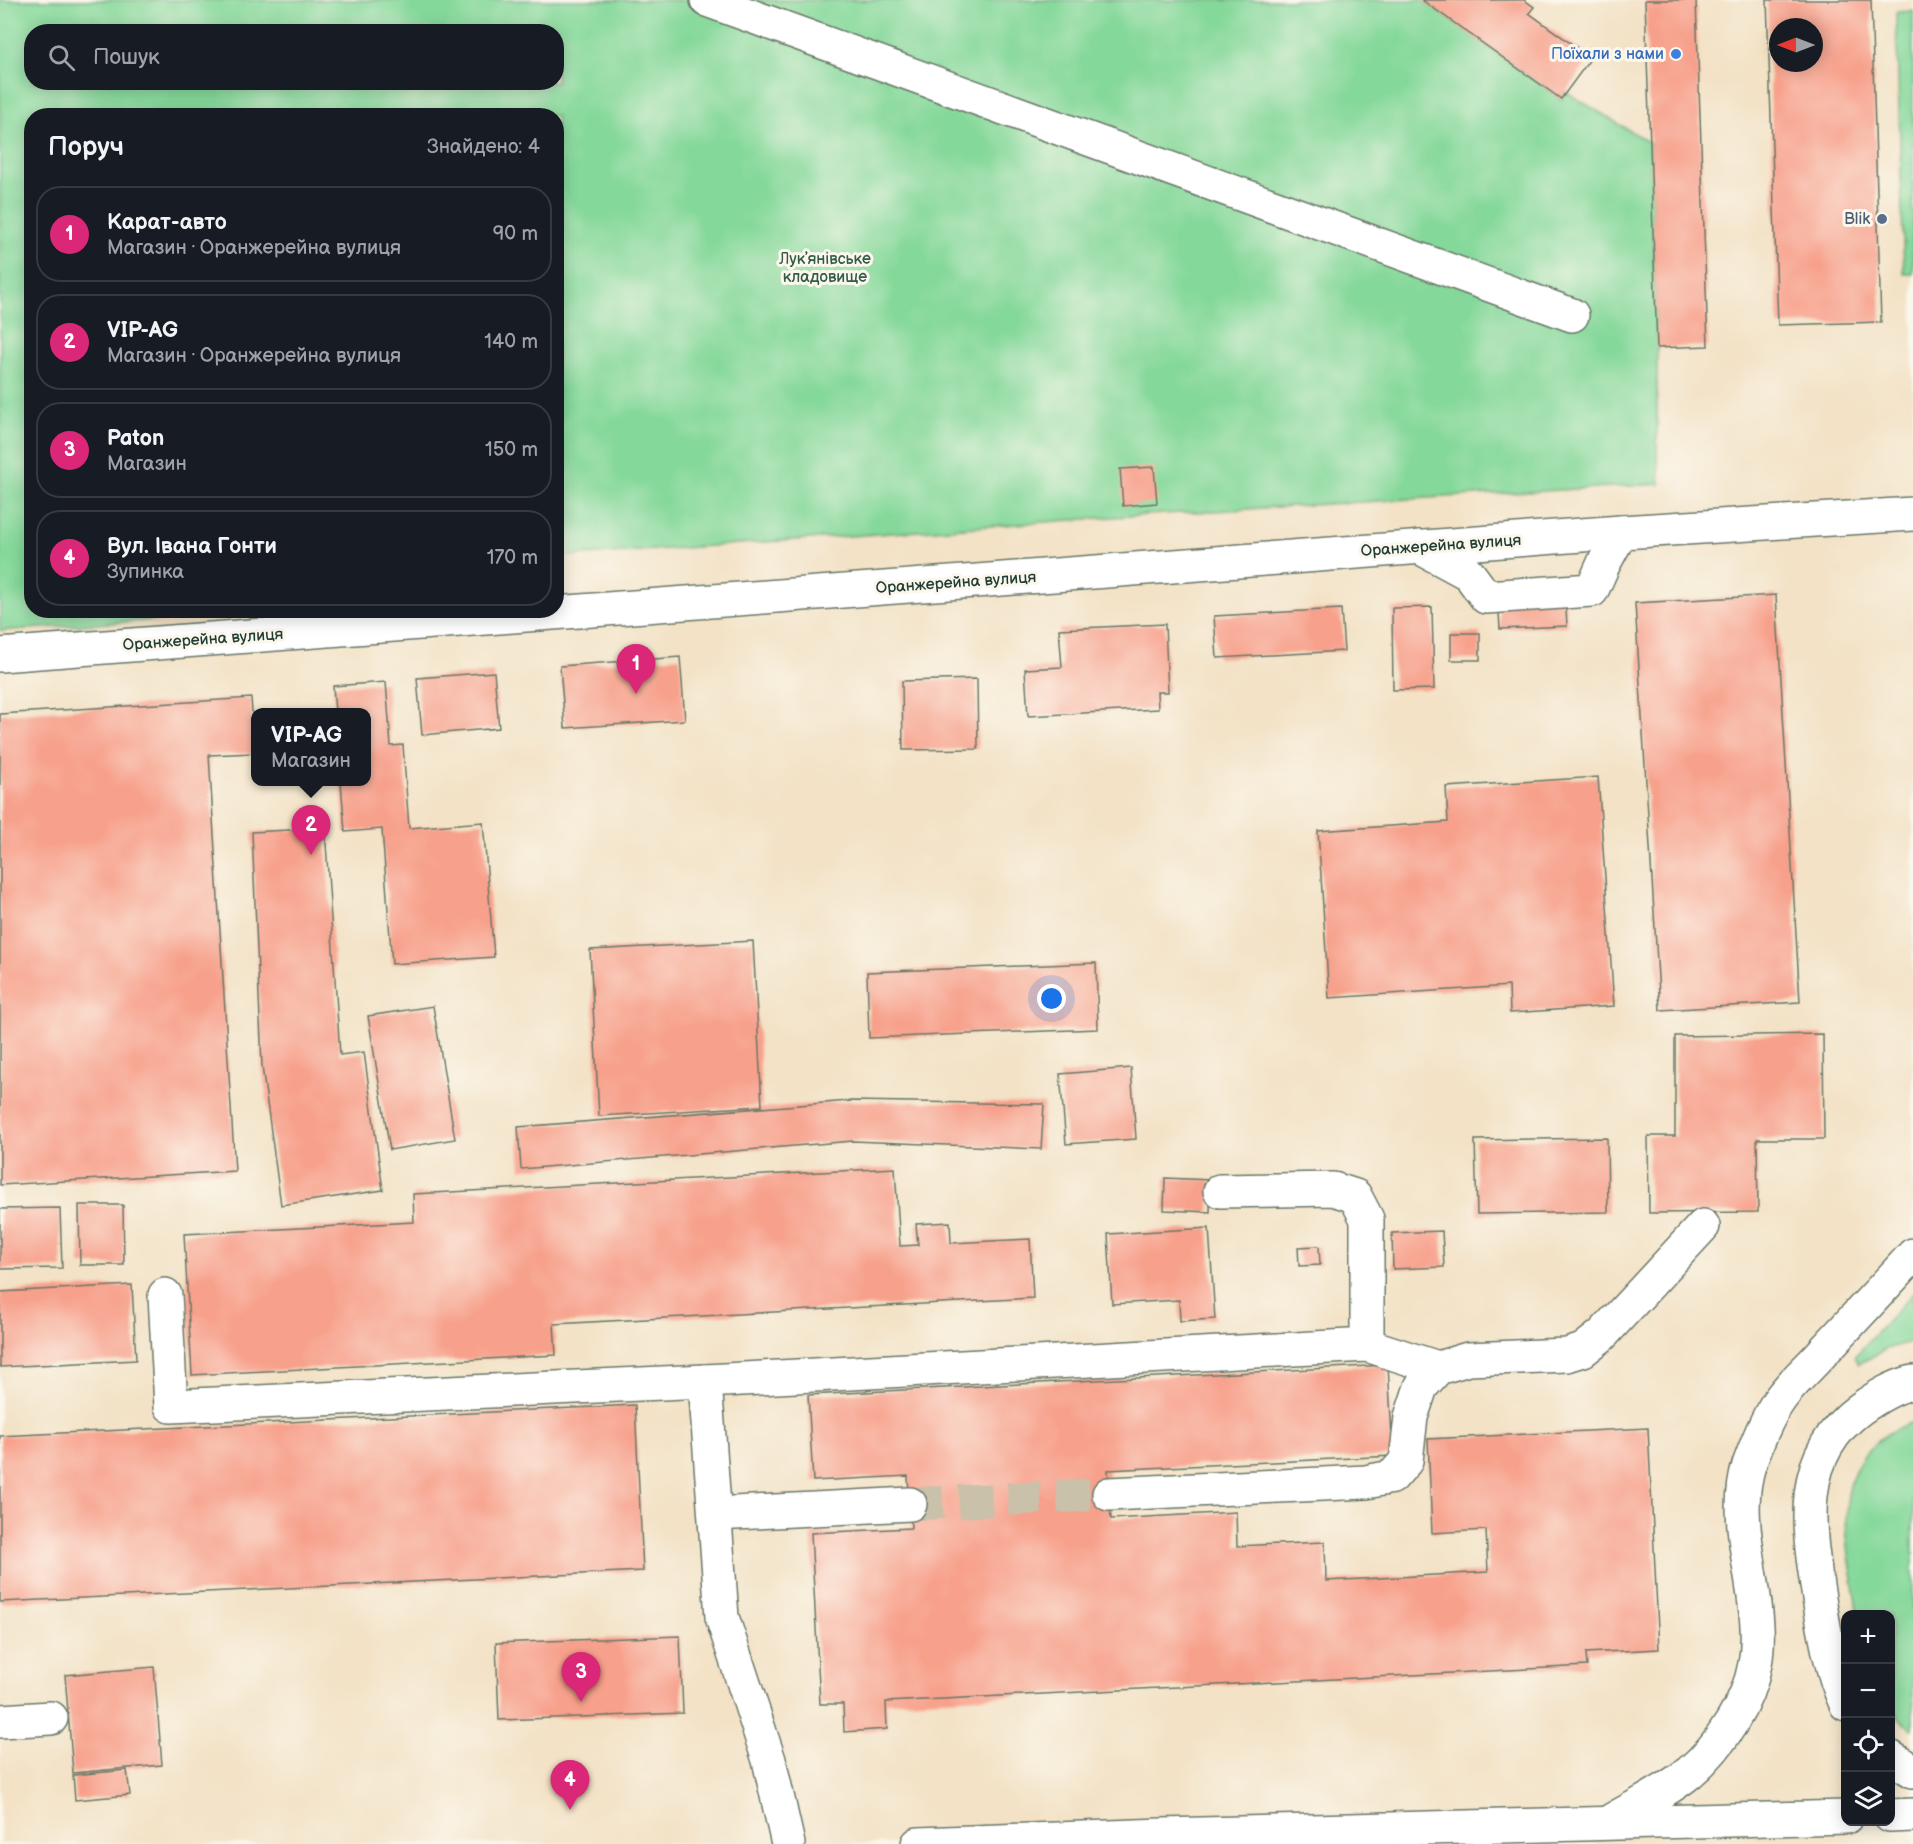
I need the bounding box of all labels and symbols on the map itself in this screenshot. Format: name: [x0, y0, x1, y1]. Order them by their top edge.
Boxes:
north arrow: [1769, 18, 1823, 72]
place label: Поїхали з нами: [1551, 45, 1664, 64]
marker: Поїхали з нами: [1669, 47, 1683, 61]
place label: Blik: [1844, 210, 1870, 229]
marker: Blik: [1875, 212, 1889, 226]
park label: Лукʼянівське кладовище: [778, 250, 871, 287]
street label: Оранжерейна вулиця: [1360, 531, 1522, 561]
street label: Оранжерейна вулиця: [875, 568, 1037, 598]
street label: Оранжерейна вулиця: [122, 625, 284, 655]
pin: 1: [616, 644, 656, 694]
pin: 2: [292, 806, 330, 855]
your location: [1037, 984, 1066, 1013]
pin: 3: [562, 1652, 600, 1702]
pin: 4: [550, 1760, 590, 1810]

